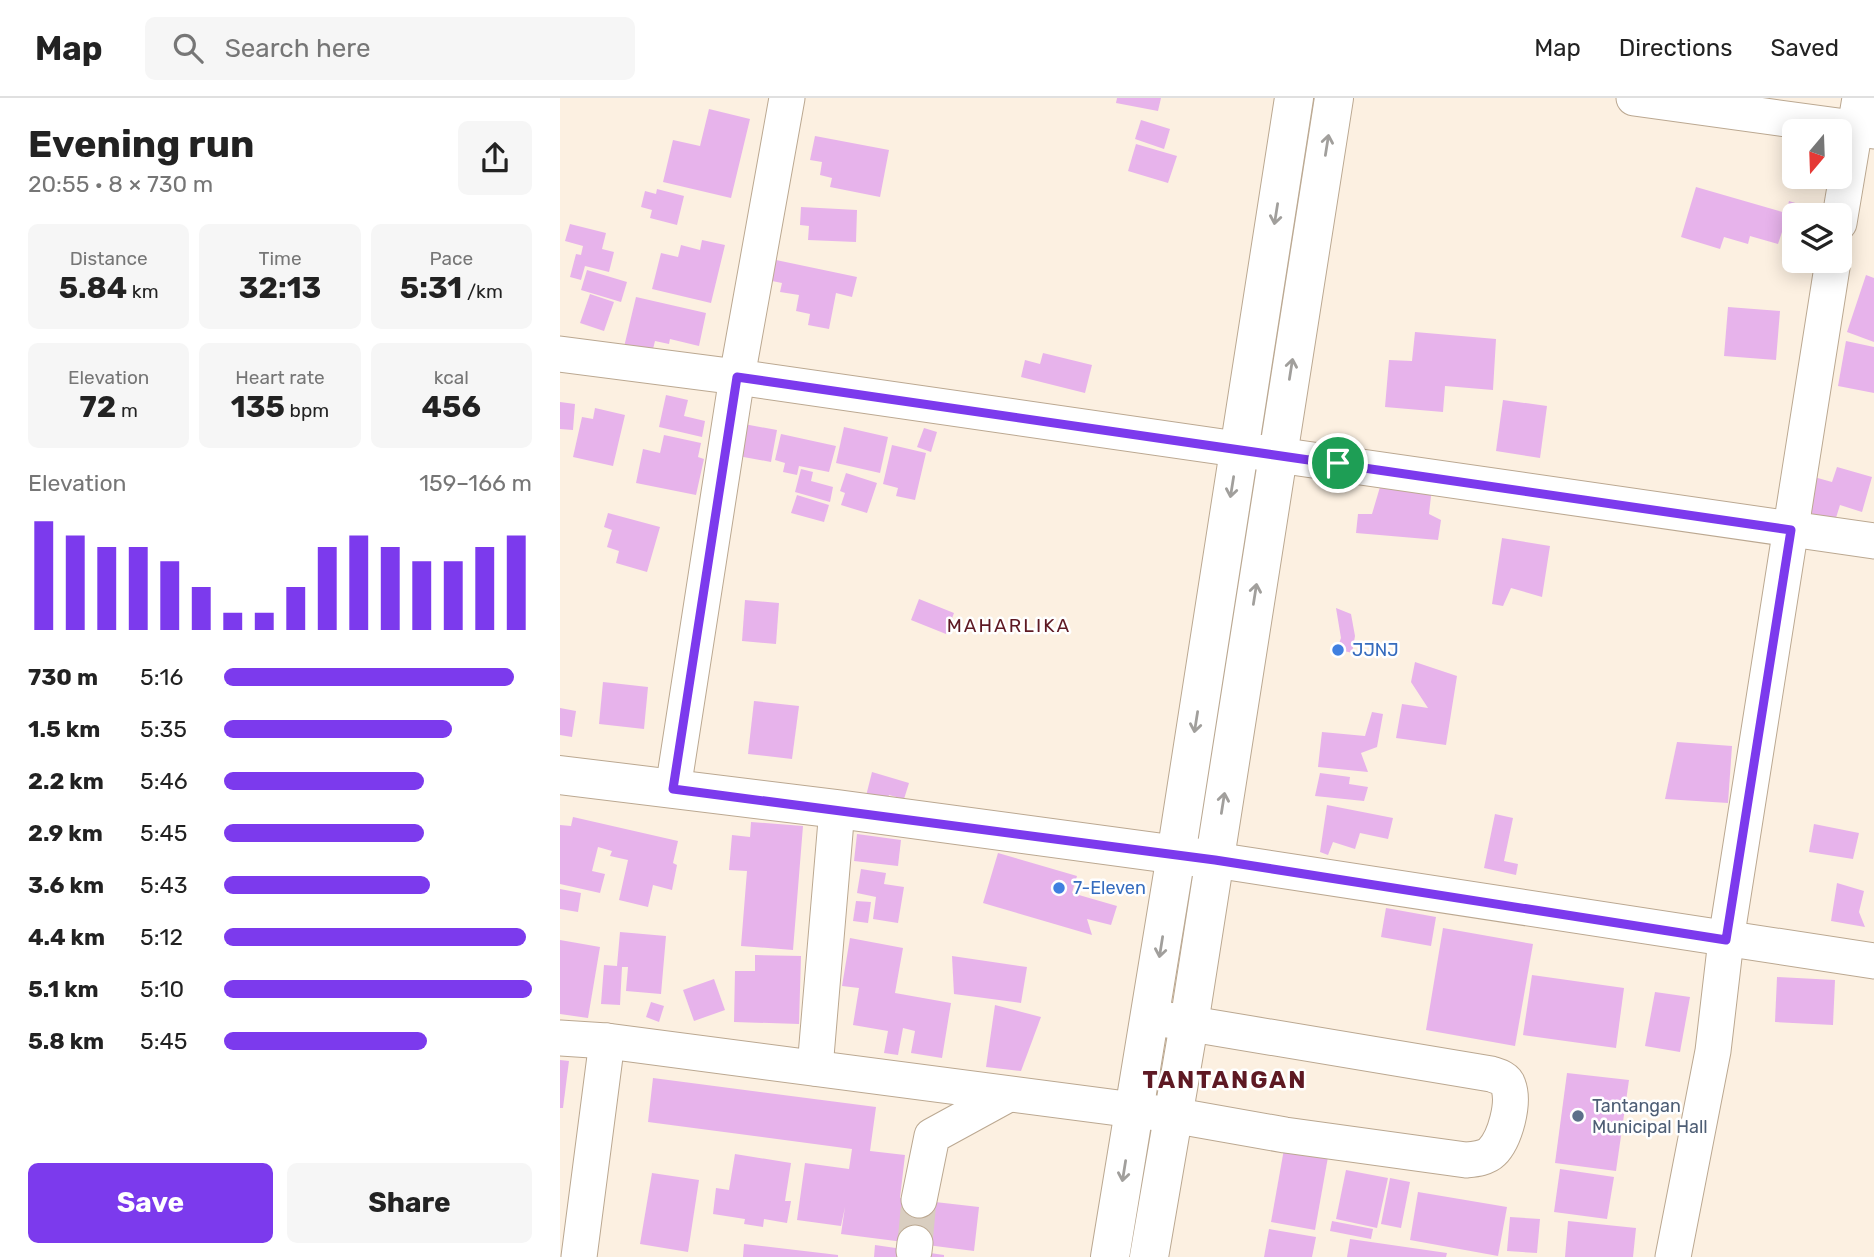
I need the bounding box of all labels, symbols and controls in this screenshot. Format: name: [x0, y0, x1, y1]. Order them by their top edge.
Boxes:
search box: [145, 17, 635, 80]
text: Map: [35, 29, 103, 68]
icon: search: [169, 29, 207, 67]
text: Search here: [225, 33, 370, 64]
text: Map: [1534, 34, 1581, 62]
text: Directions: [1619, 34, 1732, 62]
text: Saved: [1770, 34, 1839, 62]
north arrow: [1782, 119, 1852, 189]
map controls: [1782, 119, 1852, 273]
text: Evening run: [28, 121, 254, 167]
button: share: [458, 121, 532, 195]
one-way arrow: [1321, 134, 1334, 156]
text: 20:55 · 8 × 730 m: [28, 170, 213, 198]
one-way arrow: [1269, 202, 1282, 225]
button: layers: [1782, 203, 1852, 273]
text: Distance: [70, 247, 148, 270]
text: Time: [258, 247, 302, 270]
text: Pace: [430, 247, 473, 270]
text: 5.84: [59, 270, 127, 306]
text: 32:13: [239, 270, 321, 306]
text: 5:31: [400, 270, 462, 306]
text: km: [127, 280, 159, 303]
text: /km: [462, 280, 503, 303]
one-way arrow: [1285, 358, 1298, 381]
text: Elevation: [68, 366, 149, 389]
text: Heart rate: [235, 366, 325, 389]
text: kcal: [434, 366, 469, 389]
text: 72: [80, 389, 116, 425]
text: 135: [231, 389, 285, 425]
text: 456: [422, 389, 481, 425]
text: m: [116, 399, 138, 422]
text: bpm: [285, 399, 329, 422]
pin: [1308, 433, 1368, 493]
icon: arrive: [1319, 444, 1357, 482]
text: Elevation: [28, 469, 127, 497]
text: 159–166 m: [419, 469, 532, 497]
one-way arrow: [1225, 475, 1238, 498]
one-way arrow: [1249, 583, 1262, 606]
district label: MAHARLIKA: [947, 614, 1071, 637]
place label: JJNJ: [1352, 639, 1399, 661]
marker: JJNJ: [1330, 642, 1346, 658]
text: 730 m: [28, 663, 98, 691]
text: 5:16: [140, 663, 183, 691]
one-way arrow: [1189, 710, 1202, 733]
text: 1.5 km: [28, 715, 100, 743]
text: 5:35: [140, 715, 187, 743]
text: 2.2 km: [28, 767, 104, 795]
text: 5:46: [140, 767, 188, 795]
one-way arrow: [1217, 792, 1230, 815]
text: 2.9 km: [28, 819, 103, 847]
text: 5:45: [140, 819, 188, 847]
text: 3.6 km: [28, 871, 104, 899]
text: 5:43: [140, 871, 188, 899]
place label: 7-Eleven: [1073, 877, 1146, 899]
marker: 7-Eleven: [1051, 880, 1067, 896]
text: 4.4 km: [28, 923, 105, 951]
text: 5:12: [140, 923, 183, 951]
one-way arrow: [1154, 935, 1167, 958]
text: 5.1 km: [28, 975, 99, 1003]
text: 5:10: [140, 975, 184, 1003]
text: 5.8 km: [28, 1027, 104, 1055]
text: 5:45: [140, 1027, 188, 1055]
district label: TANTANGAN: [1142, 1066, 1308, 1094]
place label: Tantangan Municipal Hall: [1592, 1095, 1708, 1138]
marker: Tantangan Municipal Hall: [1570, 1108, 1586, 1124]
one-way arrow: [1117, 1160, 1130, 1182]
button: Save: [28, 1163, 273, 1243]
button: Share: [287, 1163, 532, 1243]

